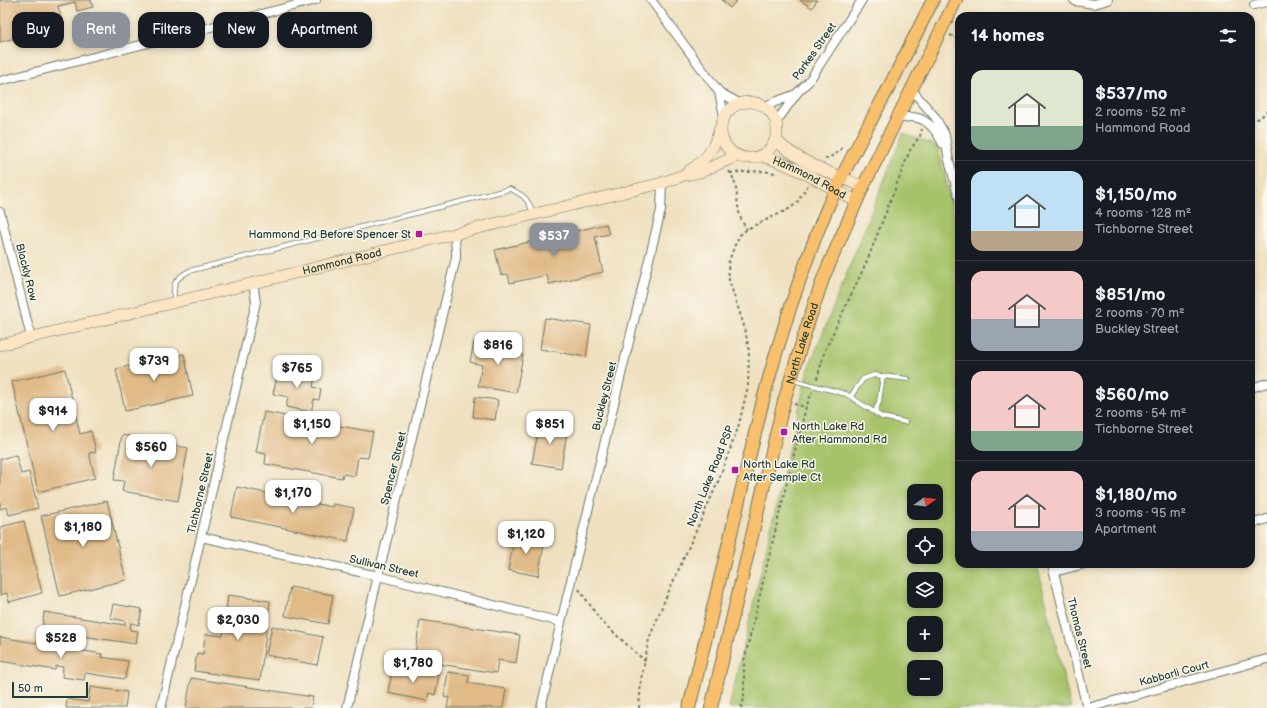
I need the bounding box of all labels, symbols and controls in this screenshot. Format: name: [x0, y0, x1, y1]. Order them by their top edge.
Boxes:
chip: Buy: [12, 12, 64, 48]
chip: Rent: [72, 12, 130, 48]
chip: Filters: [138, 12, 205, 48]
chip: New: [213, 12, 269, 48]
chip: Apartment: [277, 12, 372, 48]
street label: Parkes Street: [790, 20, 839, 82]
icon: filters: [1217, 25, 1239, 47]
text: 14 homes: [971, 26, 1044, 46]
text: $537/mo: [1095, 84, 1167, 104]
icon: home: [1003, 86, 1051, 134]
text: 2 rooms · 52 m²: [1095, 104, 1186, 120]
text: Hammond Road: [1095, 120, 1190, 136]
street label: Hammond Road: [771, 154, 848, 202]
text: $1,150/mo: [1095, 185, 1177, 205]
icon: home: [1003, 187, 1051, 235]
text: 4 rooms · 128 m²: [1095, 205, 1191, 221]
text: Tichborne Street: [1095, 221, 1193, 237]
pin: $537: [530, 223, 578, 257]
place label: Hammond Rd Before Spencer St: [249, 228, 412, 241]
text: $537: [539, 228, 569, 244]
marker: Hammond Rd Before Spencer St: [414, 229, 424, 239]
street label: Blackly Row: [13, 242, 40, 303]
street label: Hammond Road: [301, 246, 383, 278]
text: $851/mo: [1095, 285, 1166, 305]
icon: home: [1003, 287, 1051, 335]
street label: North Lake Road: [784, 301, 821, 386]
text: 2 rooms · 70 m²: [1095, 305, 1185, 321]
text: Buckley Street: [1095, 321, 1179, 337]
pin: $816: [474, 332, 522, 366]
text: $816: [483, 337, 513, 353]
pin: $739: [130, 348, 178, 382]
text: $739: [139, 353, 169, 369]
pin: $765: [273, 355, 321, 389]
text: $765: [281, 360, 313, 376]
street label: Buckley Street: [590, 360, 620, 432]
text: $560/mo: [1095, 385, 1169, 405]
icon: home: [1003, 387, 1051, 435]
pin: $914: [29, 398, 77, 432]
text: $914: [38, 403, 68, 419]
text: 2 rooms · 54 m²: [1095, 405, 1186, 421]
pin: $1,150: [279, 411, 345, 445]
pin: $851: [526, 411, 574, 445]
text: $1,150: [293, 416, 331, 432]
text: $851: [535, 416, 565, 432]
place label: North Lake Rd After Hammond Rd: [792, 420, 887, 446]
text: Tichborne Street: [1095, 421, 1193, 437]
street label: North Lake Road PSP: [684, 424, 737, 529]
marker: North Lake Rd After Hammond Rd: [779, 427, 789, 437]
street label: Spencer Street: [378, 430, 409, 506]
pin: $560: [127, 434, 175, 468]
text: $560: [135, 439, 167, 455]
street label: Tichborne Street: [185, 451, 216, 535]
place label: North Lake Rd After Semple Ct: [743, 458, 822, 484]
marker: North Lake Rd After Semple Ct: [730, 465, 740, 475]
pin: $1,170: [260, 480, 326, 514]
north arrow: [907, 484, 943, 520]
map controls: [907, 484, 943, 696]
text: $1,170: [274, 485, 312, 501]
text: $1,180/mo: [1095, 485, 1177, 505]
icon: home: [1003, 487, 1051, 535]
text: 3 rooms · 95 m²: [1095, 505, 1186, 521]
pin: $1,180: [50, 514, 116, 548]
text: $1,180: [64, 519, 102, 535]
pin: $1,120: [493, 521, 559, 555]
text: Apartment: [1095, 521, 1156, 537]
text: $1,120: [507, 526, 545, 542]
button: locate: [907, 528, 943, 564]
street label: Sullivan Street: [348, 552, 420, 581]
button: layers: [907, 572, 943, 608]
street label: Thomas Street: [1064, 596, 1095, 670]
pin: $2,030: [205, 607, 271, 641]
text: $2,030: [216, 612, 260, 628]
button: +: [907, 616, 943, 652]
pin: $528: [37, 625, 85, 659]
text: $528: [45, 630, 77, 646]
pin: $1,780: [380, 650, 446, 684]
text: $1,780: [393, 655, 433, 671]
street label: Kabbarli Court: [1138, 658, 1211, 689]
button: −: [907, 660, 943, 696]
scale bar: [12, 680, 88, 699]
text: 50 m: [18, 682, 43, 695]

